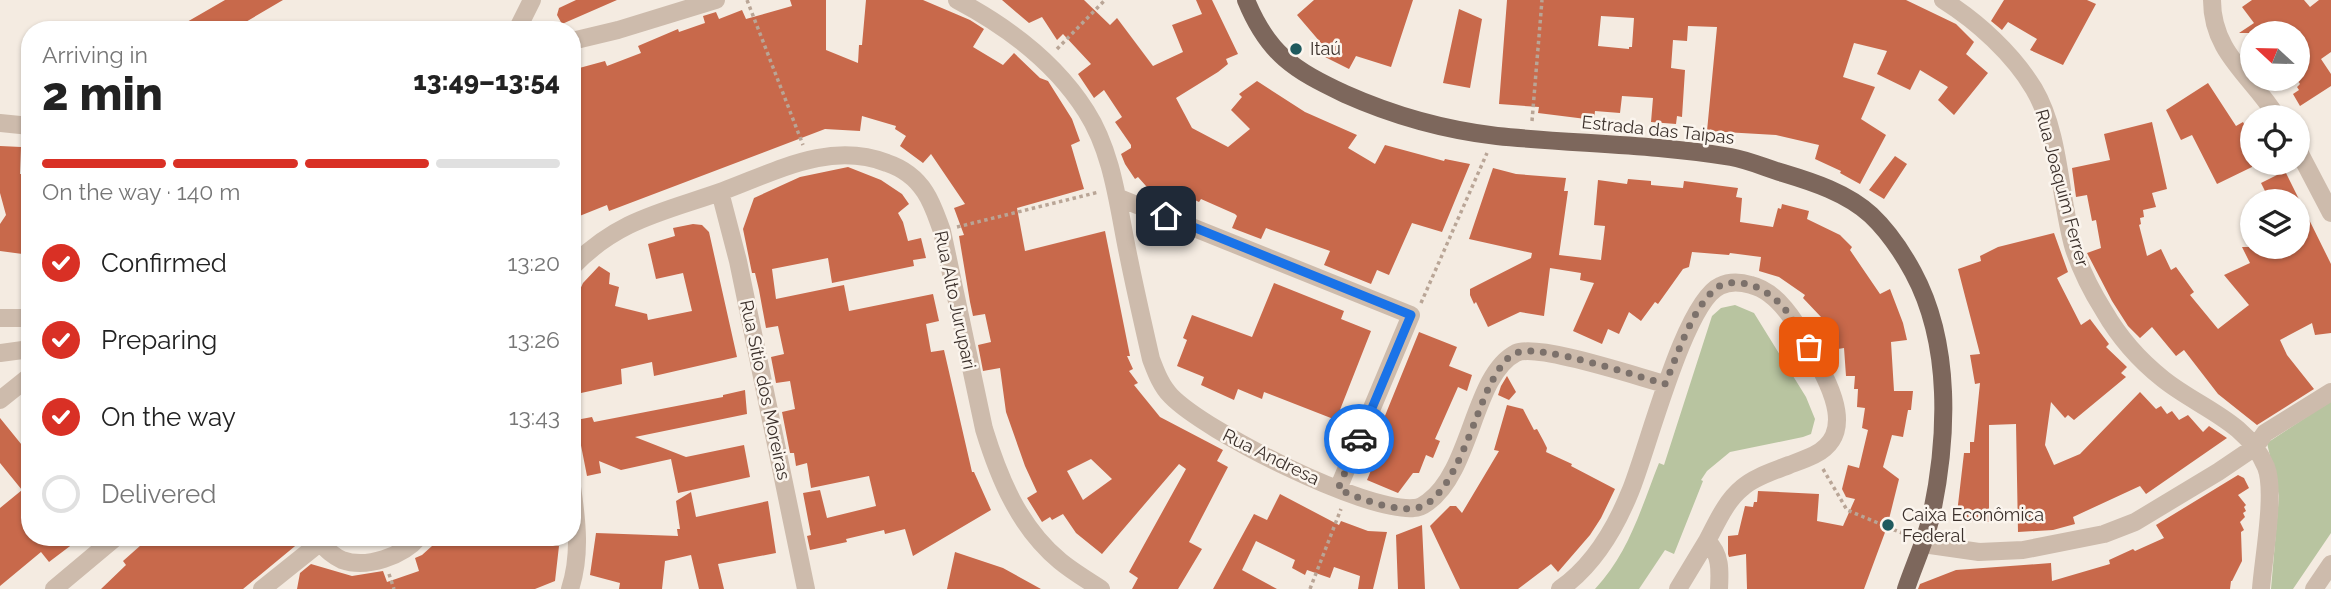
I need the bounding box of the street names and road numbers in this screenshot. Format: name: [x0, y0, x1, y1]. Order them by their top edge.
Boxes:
street label: Rua Joaquim Ferrer: [2031, 107, 2094, 269]
street label: Estrada das Taipas: [1581, 111, 1736, 148]
street label: Rua Alto Jurupari: [931, 229, 980, 371]
street label: Rua Sítio dos Moreiras: [736, 298, 795, 482]
street label: Rua Andresa: [1219, 424, 1323, 489]

